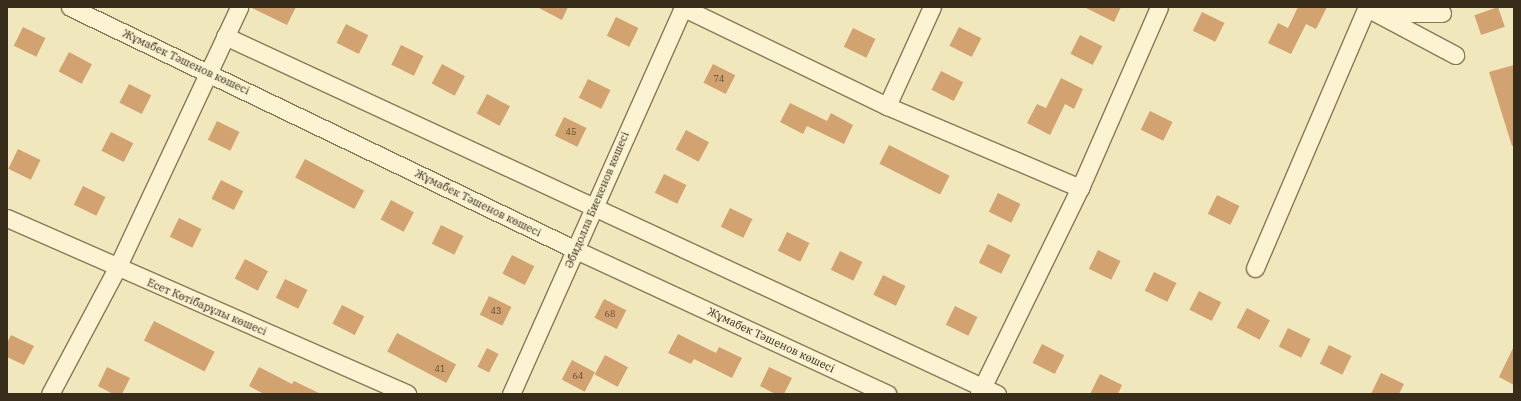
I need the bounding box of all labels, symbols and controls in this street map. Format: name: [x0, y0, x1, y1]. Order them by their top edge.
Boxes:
street label: Жұмабек Тәшенов көшесі: [120, 27, 252, 97]
house number: 74: [714, 74, 724, 84]
house number: 45: [566, 127, 576, 137]
street label: Әбидолла Биекенов көшесі: [562, 130, 632, 270]
street label: Жұмабек Тәшенов көшесі: [413, 167, 543, 239]
street label: Есет Көтібарұлы көшесі: [145, 276, 269, 338]
street label: Жұмабек Тәшенов көшесі: [705, 305, 837, 375]
house number: 43: [491, 306, 501, 316]
house number: 68: [605, 309, 615, 319]
house number: 41: [435, 364, 445, 374]
house number: 64: [573, 371, 583, 381]

